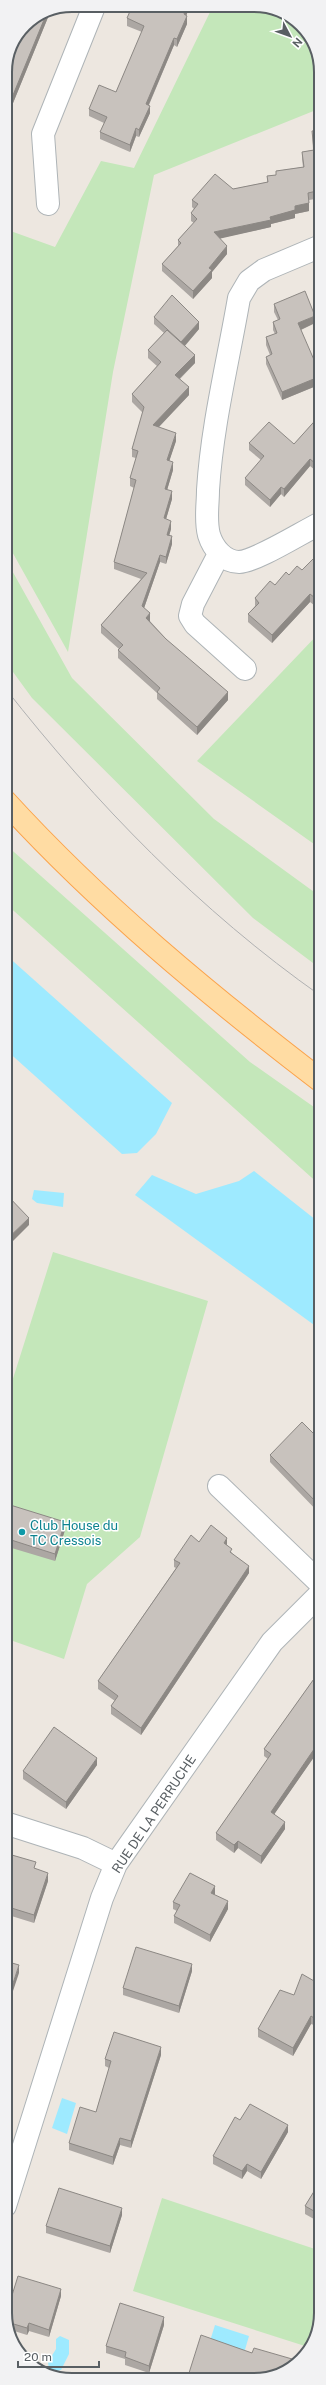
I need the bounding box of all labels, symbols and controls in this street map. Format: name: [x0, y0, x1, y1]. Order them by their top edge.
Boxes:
north arrow: [270, 16, 310, 56]
text: N: [290, 35, 305, 50]
place label: Club House du TC Cressois: [30, 1518, 118, 1548]
marker: Club House du TC Cressois: [17, 1527, 27, 1537]
street label: RUE DE LA PERRUCHE: [109, 1752, 199, 1876]
scale bar: [18, 2343, 99, 2369]
text: 20 m: [24, 2350, 52, 2364]

